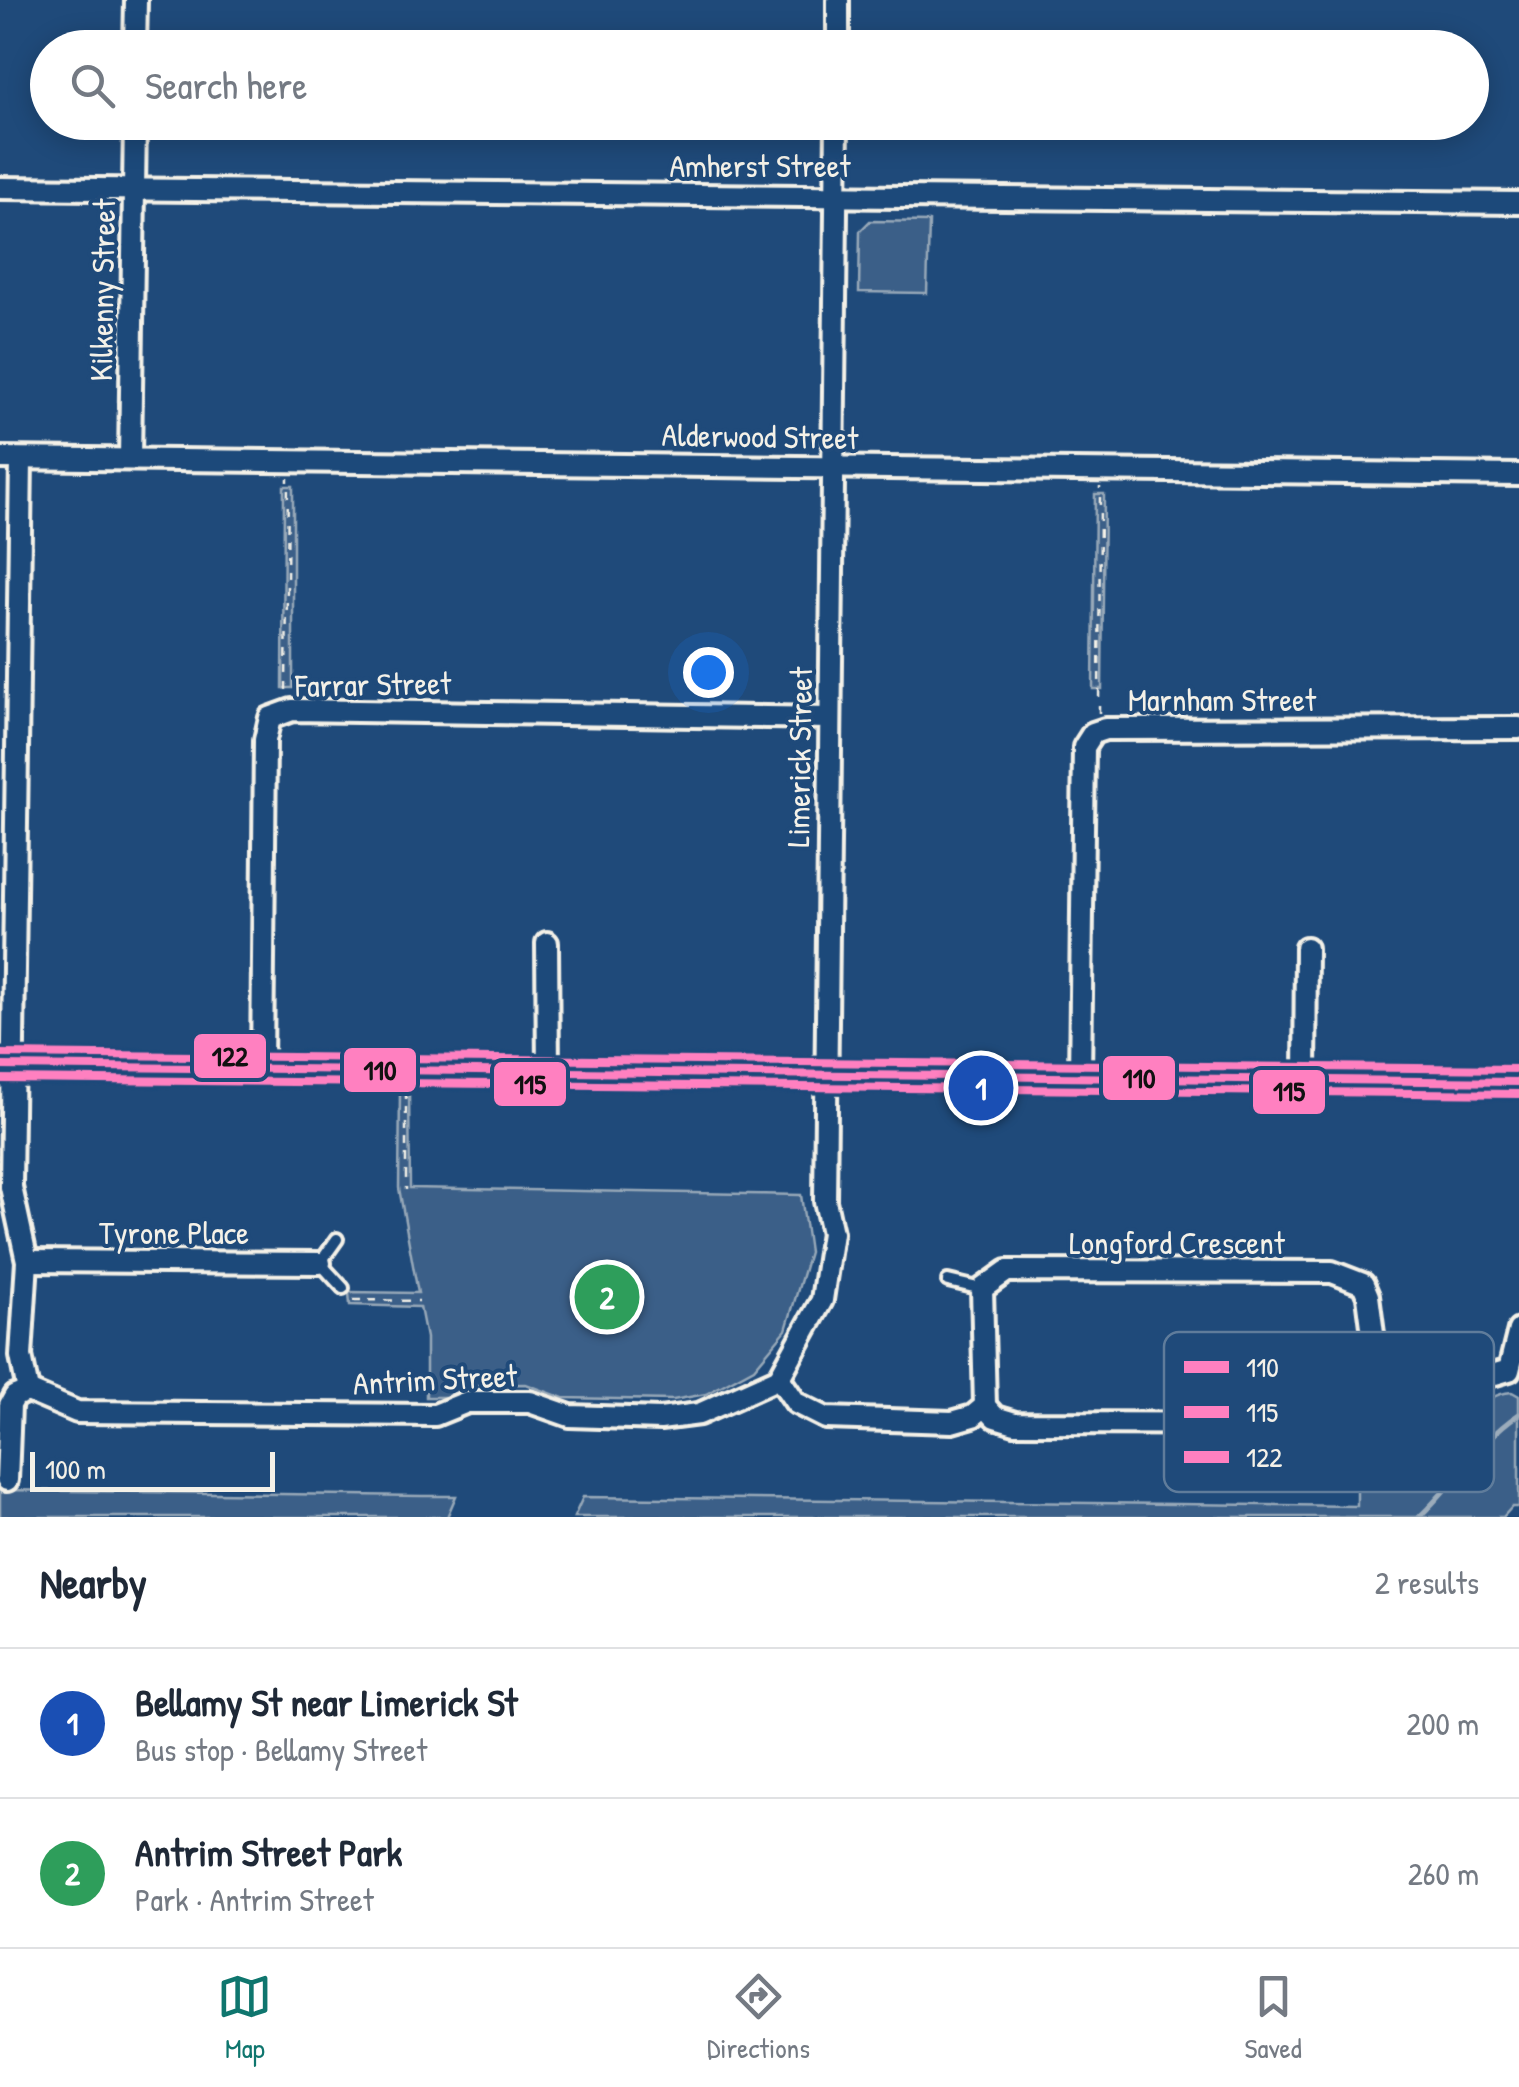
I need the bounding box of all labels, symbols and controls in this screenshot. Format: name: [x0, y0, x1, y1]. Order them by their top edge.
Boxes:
search box: [30, 30, 1489, 140]
icon: search: [65, 58, 120, 113]
text: Search here: [145, 59, 307, 111]
street label: Amherst Street: [669, 144, 852, 187]
street label: Kilkenny Street: [79, 197, 125, 382]
street label: Alderwood Street: [661, 413, 860, 459]
your location: [683, 647, 734, 698]
street label: Farrar Street: [294, 661, 452, 707]
street label: Limerick Street: [776, 665, 822, 848]
street label: Marnham Street: [1128, 678, 1317, 721]
line badge: 122: [192, 1032, 268, 1080]
text: 122: [212, 1037, 249, 1075]
line badge: 110: [342, 1046, 418, 1094]
pin: 1: [948, 1050, 1014, 1126]
text: 110: [364, 1051, 397, 1089]
line badge: 110: [1101, 1054, 1177, 1102]
text: 110: [1123, 1059, 1156, 1097]
line badge: 115: [492, 1060, 568, 1108]
text: 115: [514, 1065, 546, 1103]
line badge: 115: [1251, 1068, 1327, 1116]
text: 115: [1273, 1072, 1305, 1110]
street label: Tyrone Place: [99, 1211, 249, 1254]
street label: Longford Crescent: [1069, 1221, 1286, 1264]
pin: 2: [574, 1260, 640, 1334]
legend: [1164, 1332, 1494, 1492]
text: 110: [1246, 1348, 1279, 1386]
street label: Antrim Street: [352, 1353, 519, 1405]
text: 115: [1246, 1393, 1278, 1431]
text: 122: [1246, 1438, 1282, 1476]
scale bar: [30, 1447, 275, 1492]
text: 100 m: [45, 1450, 106, 1488]
text: Nearby: [40, 1554, 147, 1611]
text: 2 results: [1375, 1561, 1479, 1604]
text: Bellamy St near Limerick St: [135, 1676, 518, 1728]
text: 1: [67, 1702, 78, 1745]
text: 200 m: [1406, 1702, 1479, 1745]
text: Bus stop · Bellamy Street: [135, 1728, 427, 1771]
text: Antrim Street Park: [135, 1826, 402, 1878]
text: 2: [65, 1852, 80, 1895]
text: 260 m: [1408, 1852, 1479, 1895]
text: Park · Antrim Street: [135, 1878, 374, 1921]
tab: Map: [217, 1969, 272, 2067]
tab: Directions: [707, 1969, 810, 2067]
tab: Saved: [1245, 1969, 1302, 2067]

